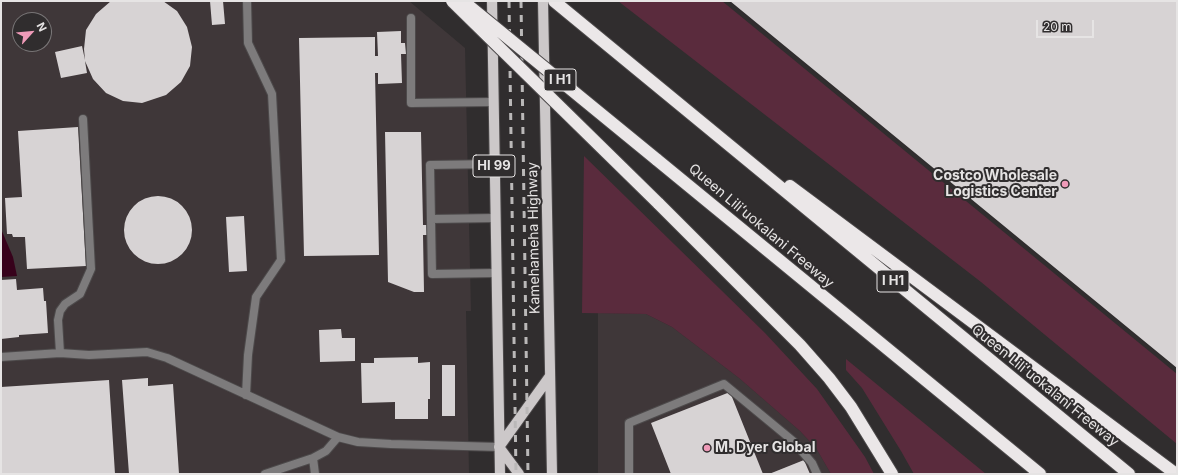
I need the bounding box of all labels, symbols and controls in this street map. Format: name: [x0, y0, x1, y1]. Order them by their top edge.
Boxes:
north arrow: [12, 12, 52, 52]
scale bar: [1038, 12, 1096, 38]
text: 20 m: [1043, 19, 1072, 34]
text: N: [34, 20, 50, 34]
road number: I H1: [544, 69, 576, 91]
road number: HI 99: [473, 155, 515, 177]
street label: Queen Liliʻuokalani Freeway: [685, 160, 837, 292]
street label: Kamehameha Highway: [524, 162, 544, 314]
place label: Costco Wholesale Logistics Center: [933, 168, 1057, 200]
marker: Costco Wholesale Logistics Center: [1060, 179, 1070, 189]
road number: I H1: [877, 270, 909, 292]
street label: Queen Liliʻuokalani Freeway: [968, 321, 1122, 451]
place label: M. Dyer Global: [715, 440, 815, 456]
marker: M. Dyer Global: [702, 443, 712, 453]

